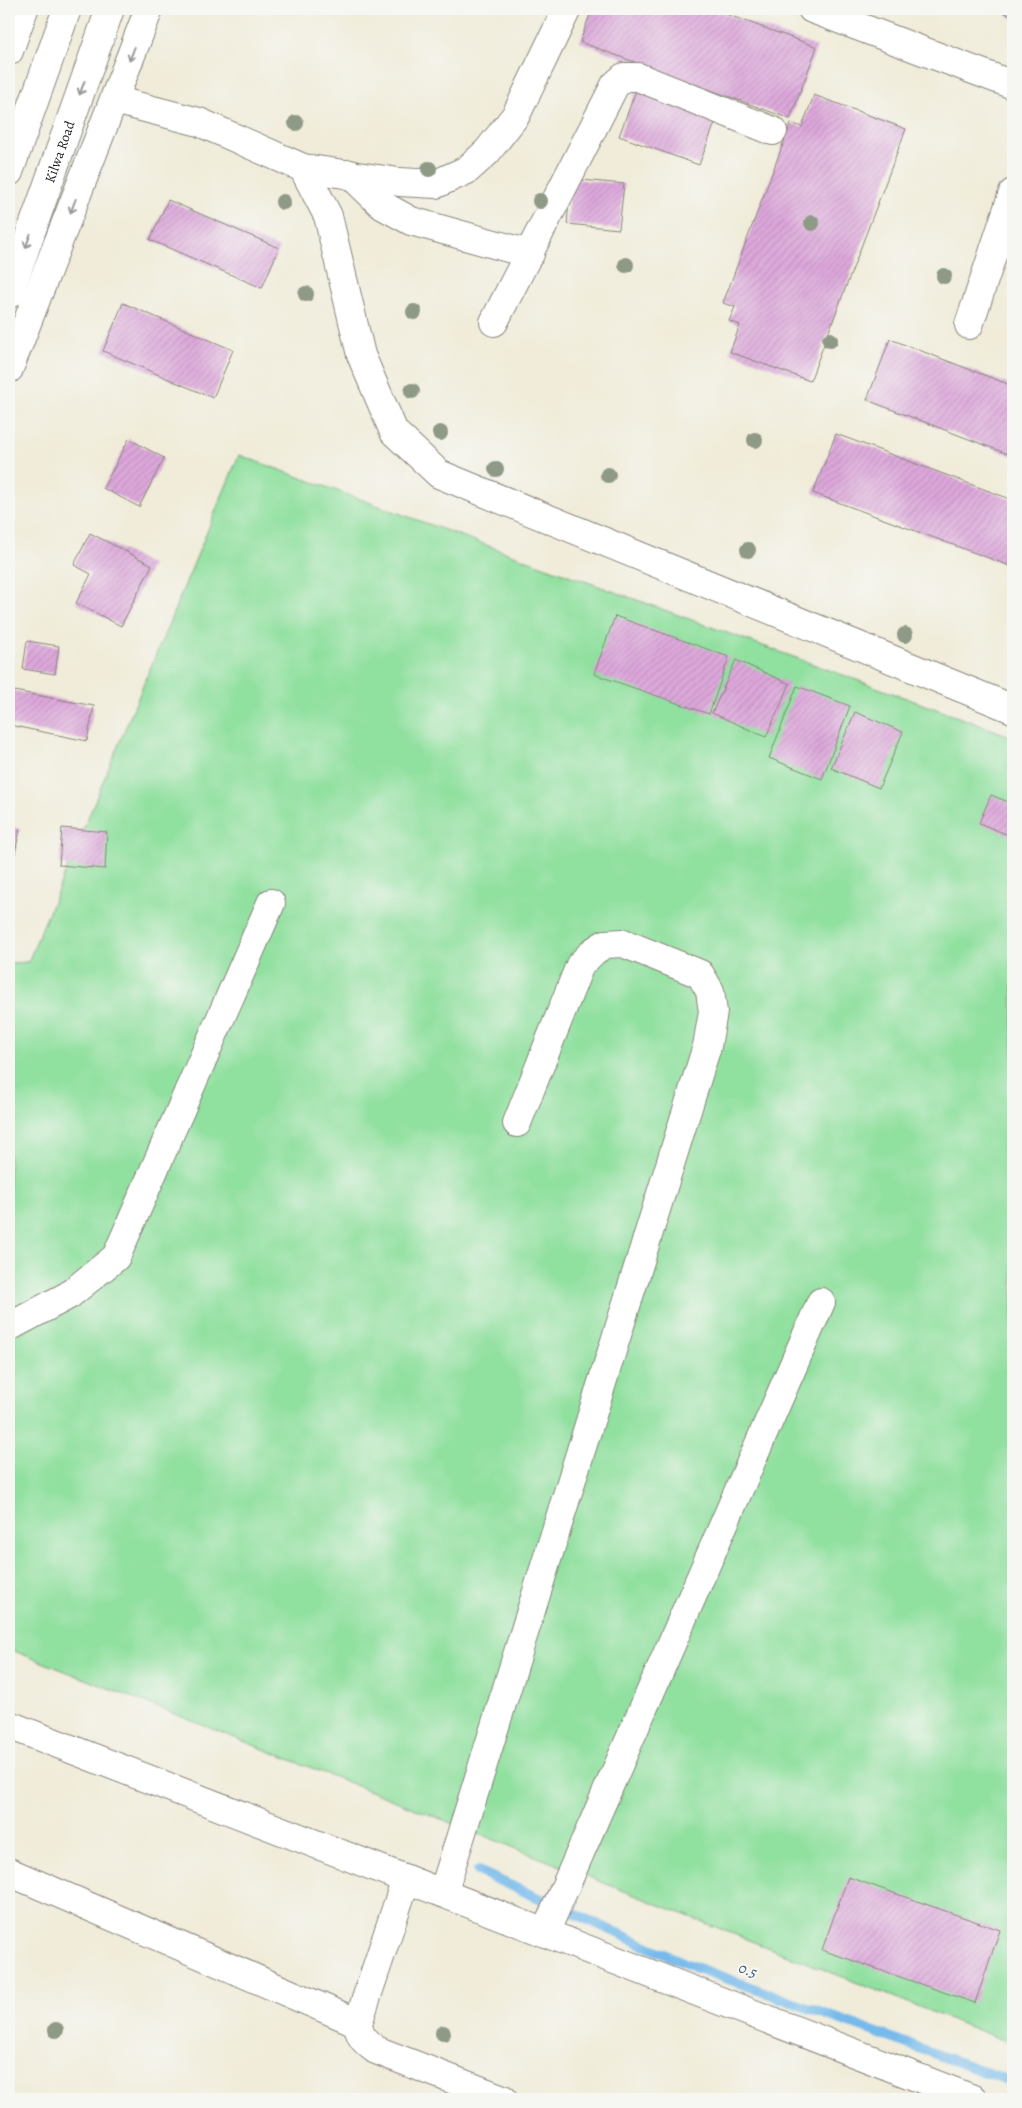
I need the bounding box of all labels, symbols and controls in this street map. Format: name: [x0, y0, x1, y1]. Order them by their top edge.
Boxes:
one-way arrow: [126, 46, 136, 61]
one-way arrow: [77, 79, 86, 95]
street label: Kilwa Road: [40, 118, 80, 185]
one-way arrow: [67, 198, 76, 213]
one-way arrow: [22, 233, 32, 249]
water label: 0.5: [736, 1957, 761, 1983]

